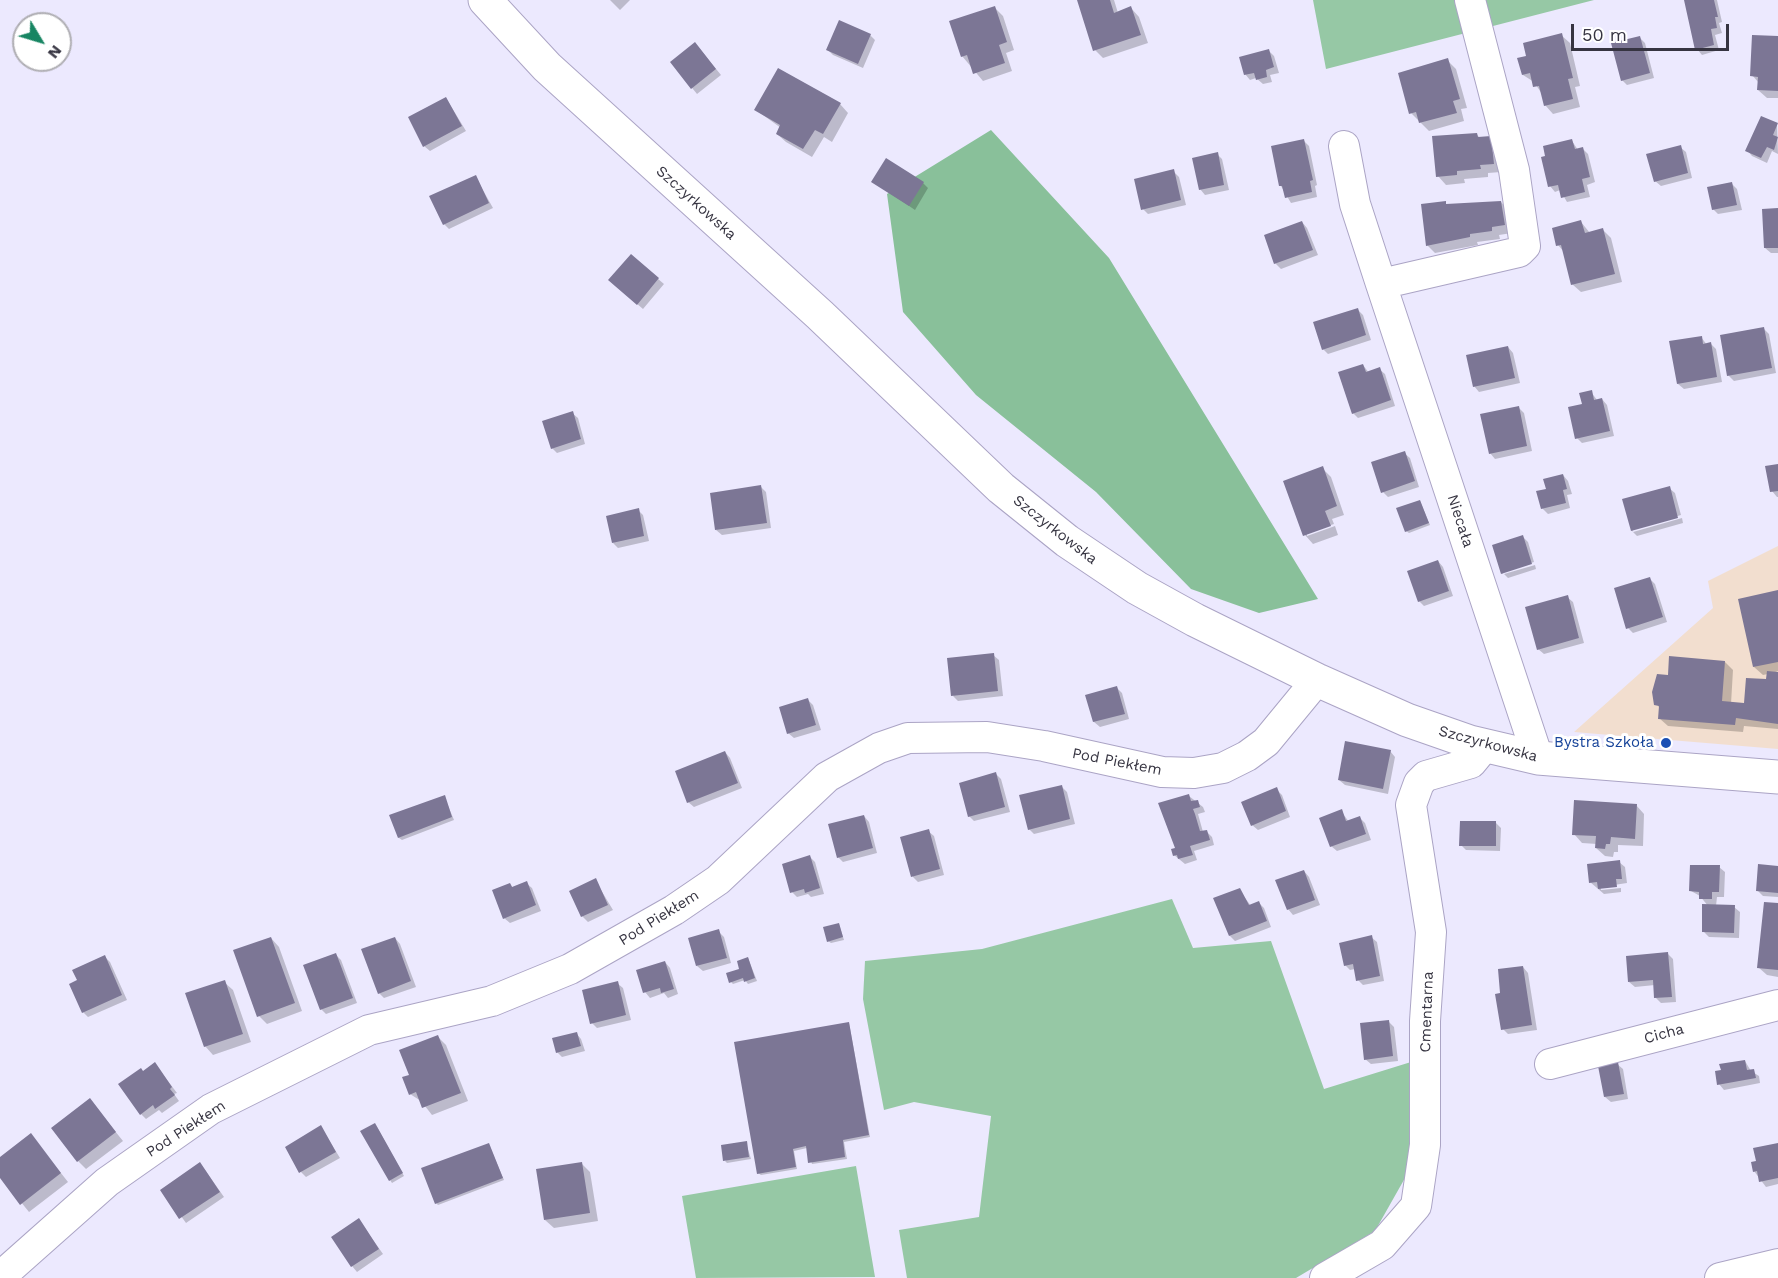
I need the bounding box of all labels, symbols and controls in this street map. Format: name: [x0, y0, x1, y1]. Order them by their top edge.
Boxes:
north arrow: [12, 12, 72, 72]
scale bar: [1574, 12, 1732, 50]
text: 50 m: [1582, 24, 1627, 45]
text: N: [44, 42, 66, 63]
street label: Szczyrkowska: [652, 162, 740, 244]
street label: Szczyrkowska: [1009, 492, 1101, 568]
street label: Niecała: [1443, 492, 1477, 550]
street label: Szczyrkowska: [1436, 722, 1540, 766]
place label: Bystra Szkoła: [1554, 734, 1654, 752]
marker: Bystra Szkoła: [1659, 736, 1673, 750]
street label: Pod Piekłem: [1071, 744, 1163, 780]
street label: Pod Piekłem: [616, 886, 702, 950]
street label: Cmentarna: [1417, 971, 1437, 1053]
street label: Cicha: [1642, 1020, 1686, 1048]
street label: Pod Piekłem: [143, 1097, 229, 1161]

